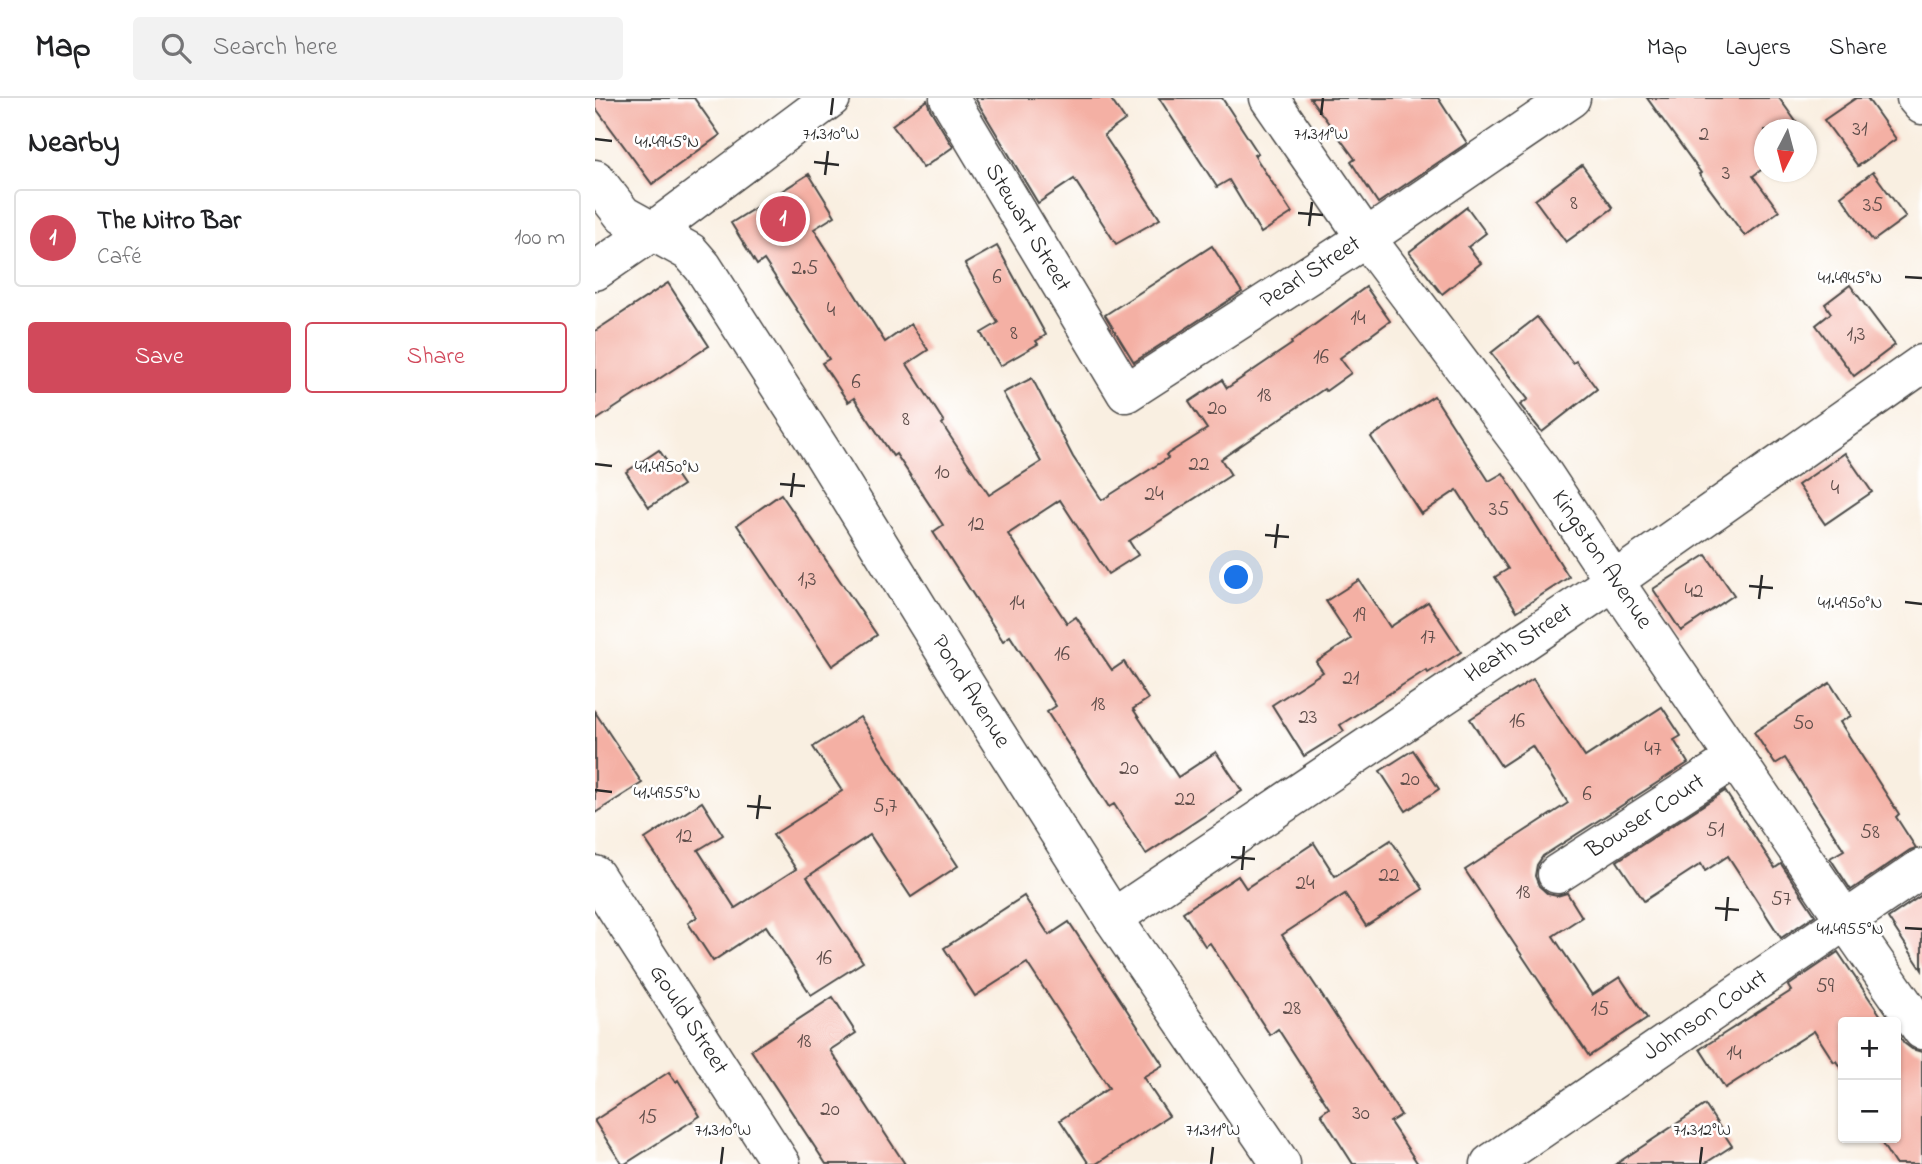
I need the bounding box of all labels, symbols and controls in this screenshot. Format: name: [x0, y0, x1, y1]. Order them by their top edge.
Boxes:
search box: [133, 17, 623, 80]
text: Map: [35, 24, 91, 72]
icon: search: [157, 29, 195, 67]
text: Search here: [213, 29, 337, 67]
text: Map: [1647, 31, 1687, 66]
text: Layers: [1725, 31, 1791, 66]
text: Share: [1829, 31, 1887, 66]
house number: 31: [1852, 115, 1868, 145]
north arrow: [1754, 119, 1817, 182]
house number: 2: [1699, 120, 1709, 150]
text: Nearby: [28, 122, 120, 166]
text: 71.310°W: [803, 122, 859, 148]
text: 71.311°W: [1294, 122, 1348, 148]
text: 41.4945°N: [635, 130, 699, 156]
street label: Stewart Street: [975, 157, 1079, 299]
house number: 3: [1722, 159, 1730, 189]
house number: 8: [1570, 189, 1578, 219]
house number: 35: [1863, 191, 1883, 221]
pin: 1: [760, 193, 806, 245]
text: The Nitro Bar: [97, 203, 241, 241]
text: 1: [49, 222, 57, 255]
text: 100 m: [514, 222, 565, 255]
street label: Pearl Street: [1254, 227, 1368, 319]
text: Café: [97, 241, 142, 274]
house number: 2.5: [792, 254, 818, 284]
house number: 6: [992, 263, 1002, 293]
text: 41.4945°N: [1818, 266, 1882, 292]
house number: 4: [827, 296, 836, 326]
house number: 14: [1350, 304, 1366, 334]
house number: 8: [1010, 319, 1018, 349]
house number: 1,3: [1847, 320, 1865, 350]
button: Save: [28, 322, 291, 393]
button: Share: [305, 322, 567, 393]
house number: 16: [1313, 343, 1329, 373]
house number: 6: [851, 368, 861, 398]
house number: 18: [1257, 381, 1271, 411]
house number: 20: [1207, 394, 1227, 424]
house number: 8: [902, 405, 910, 435]
house number: 22: [1189, 450, 1209, 480]
text: 41.4950°N: [635, 455, 699, 481]
house number: 10: [934, 458, 950, 488]
house number: 4: [1831, 474, 1840, 504]
house number: 24: [1144, 480, 1164, 510]
street label: Kingston Avenue: [1541, 483, 1661, 637]
house number: 35: [1489, 495, 1509, 525]
house number: 12: [967, 510, 985, 540]
your location: [1219, 560, 1253, 594]
house number: 1,3: [798, 565, 816, 595]
house number: 42: [1684, 577, 1704, 607]
house number: 14: [1009, 589, 1025, 619]
text: 41.4950°N: [1818, 591, 1882, 617]
street label: Heath Street: [1458, 595, 1580, 693]
house number: 19: [1353, 601, 1366, 631]
house number: 17: [1420, 623, 1436, 653]
street label: Pond Avenue: [921, 628, 1019, 756]
house number: 16: [1054, 640, 1070, 670]
house number: 21: [1342, 664, 1360, 694]
house number: 18: [1091, 690, 1105, 720]
house number: 23: [1298, 703, 1318, 733]
house number: 16: [1509, 707, 1525, 737]
house number: 50: [1792, 709, 1814, 739]
house number: 47: [1644, 735, 1662, 765]
house number: 20: [1119, 754, 1139, 784]
house number: 20: [1400, 765, 1420, 795]
street label: Bowser Court: [1579, 765, 1712, 869]
house number: 6: [1582, 780, 1592, 810]
text: 41.4955°N: [633, 781, 701, 807]
house number: 22: [1175, 785, 1195, 815]
house number: 5,7: [873, 792, 897, 822]
house number: 51: [1706, 816, 1725, 846]
house number: 58: [1860, 818, 1880, 848]
house number: 12: [675, 822, 693, 852]
house number: 22: [1379, 861, 1399, 891]
house number: 24: [1295, 869, 1315, 899]
house number: 18: [1516, 878, 1530, 908]
house number: 57: [1771, 885, 1792, 915]
text: 41.4955°N: [1816, 917, 1884, 943]
house number: 16: [816, 944, 832, 974]
street label: Gould Street: [639, 958, 737, 1082]
street label: Johnson Court: [1636, 961, 1776, 1071]
house number: 59: [1816, 972, 1835, 1002]
house number: 28: [1283, 994, 1301, 1024]
house number: 15: [1591, 995, 1609, 1025]
map controls: [1838, 1017, 1901, 1143]
button: +: [1838, 1017, 1901, 1080]
house number: 18: [797, 1027, 811, 1057]
house number: 14: [1726, 1039, 1742, 1069]
button: −: [1838, 1080, 1901, 1143]
house number: 20: [820, 1095, 840, 1125]
house number: 30: [1352, 1099, 1370, 1129]
house number: 15: [639, 1103, 657, 1133]
text: 71.310°W: [695, 1118, 751, 1144]
text: 71.311°W: [1186, 1118, 1240, 1144]
text: 71.312°W: [1673, 1118, 1731, 1144]

